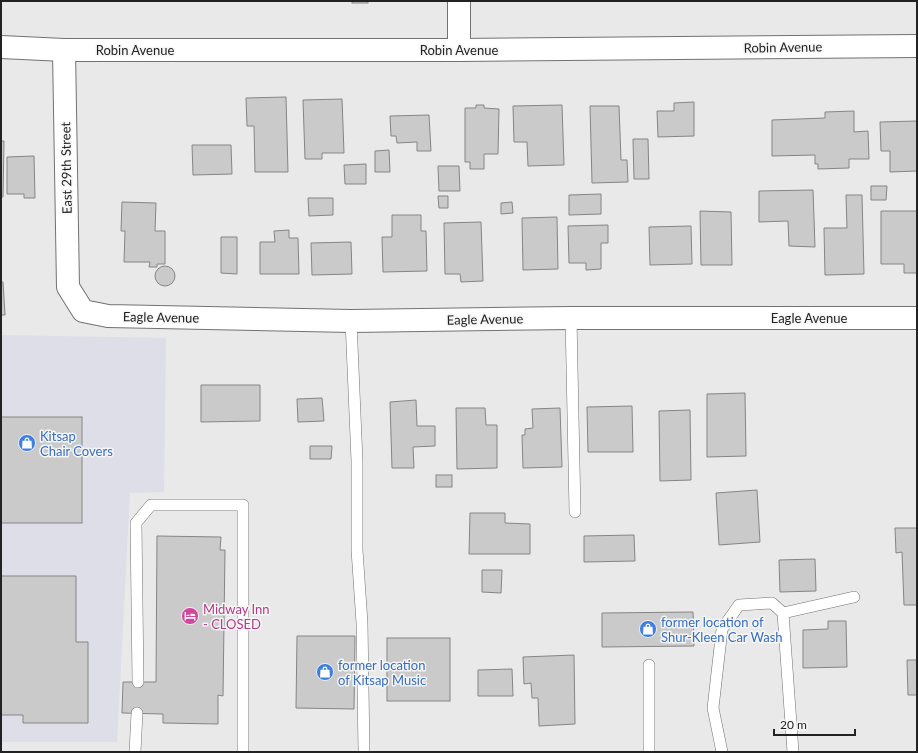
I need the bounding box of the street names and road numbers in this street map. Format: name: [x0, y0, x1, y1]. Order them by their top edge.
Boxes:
street label: Robin Avenue: [744, 38, 823, 56]
street label: Robin Avenue: [96, 42, 174, 58]
street label: Robin Avenue: [420, 42, 498, 58]
street label: East 29th Street: [57, 121, 75, 214]
street label: Eagle Avenue: [123, 308, 200, 326]
street label: Eagle Avenue: [447, 310, 524, 328]
street label: Eagle Avenue: [771, 310, 847, 326]

